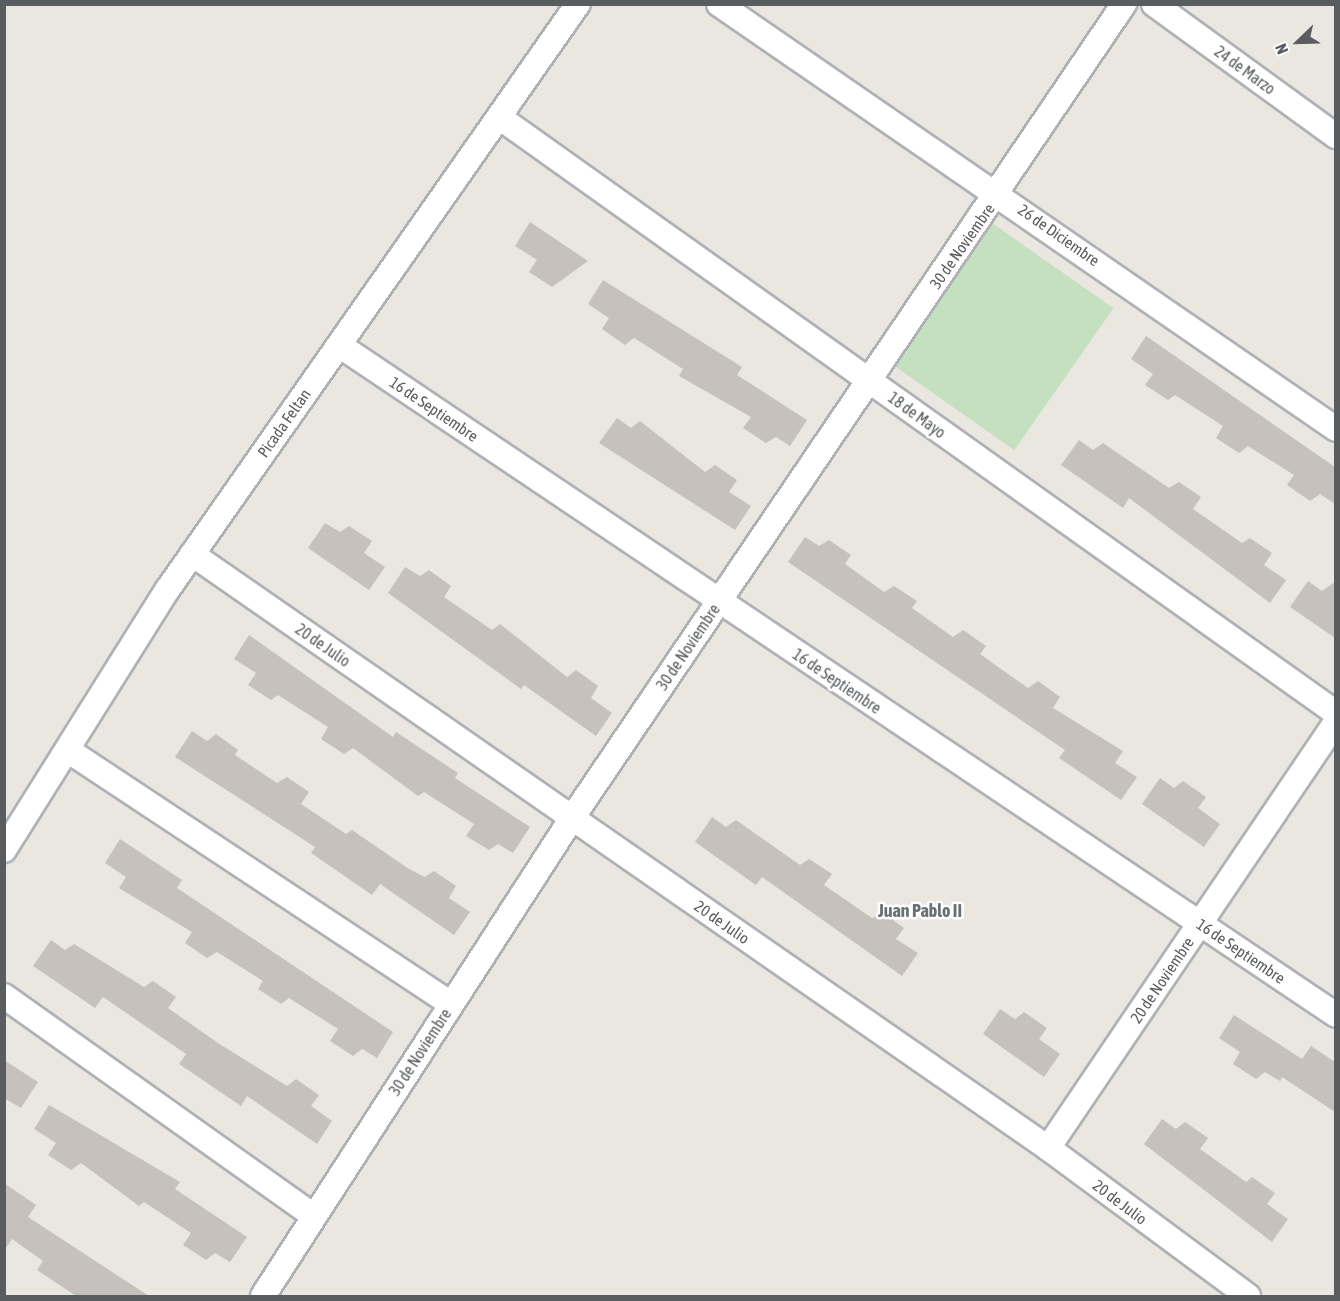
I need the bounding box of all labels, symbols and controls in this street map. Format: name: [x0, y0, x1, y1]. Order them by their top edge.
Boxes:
north arrow: [1268, 12, 1328, 72]
text: N: [1271, 41, 1292, 57]
street label: 24 de Marzo: [1211, 42, 1279, 98]
street label: 30 de Noviembre: [926, 200, 998, 292]
street label: 26 de Diciembre: [1015, 200, 1103, 270]
street label: 16 de Septiembre: [386, 372, 482, 446]
street label: Picada Feltan: [253, 385, 315, 461]
street label: 18 de Mayo: [885, 388, 949, 442]
street label: 30 de Noviembre: [652, 600, 724, 694]
street label: 20 de Julio: [292, 619, 354, 671]
street label: 16 de Septiembre: [789, 644, 885, 718]
street label: 20 de Julio: [691, 896, 753, 948]
district label: Juan Pablo II: [878, 900, 962, 922]
street label: 16 de Septiembre: [1193, 914, 1289, 988]
street label: 20 de Noviembre: [1126, 933, 1198, 1027]
street label: 30 de Noviembre: [385, 1005, 455, 1099]
street label: 20 de Julio: [1089, 1176, 1151, 1228]

